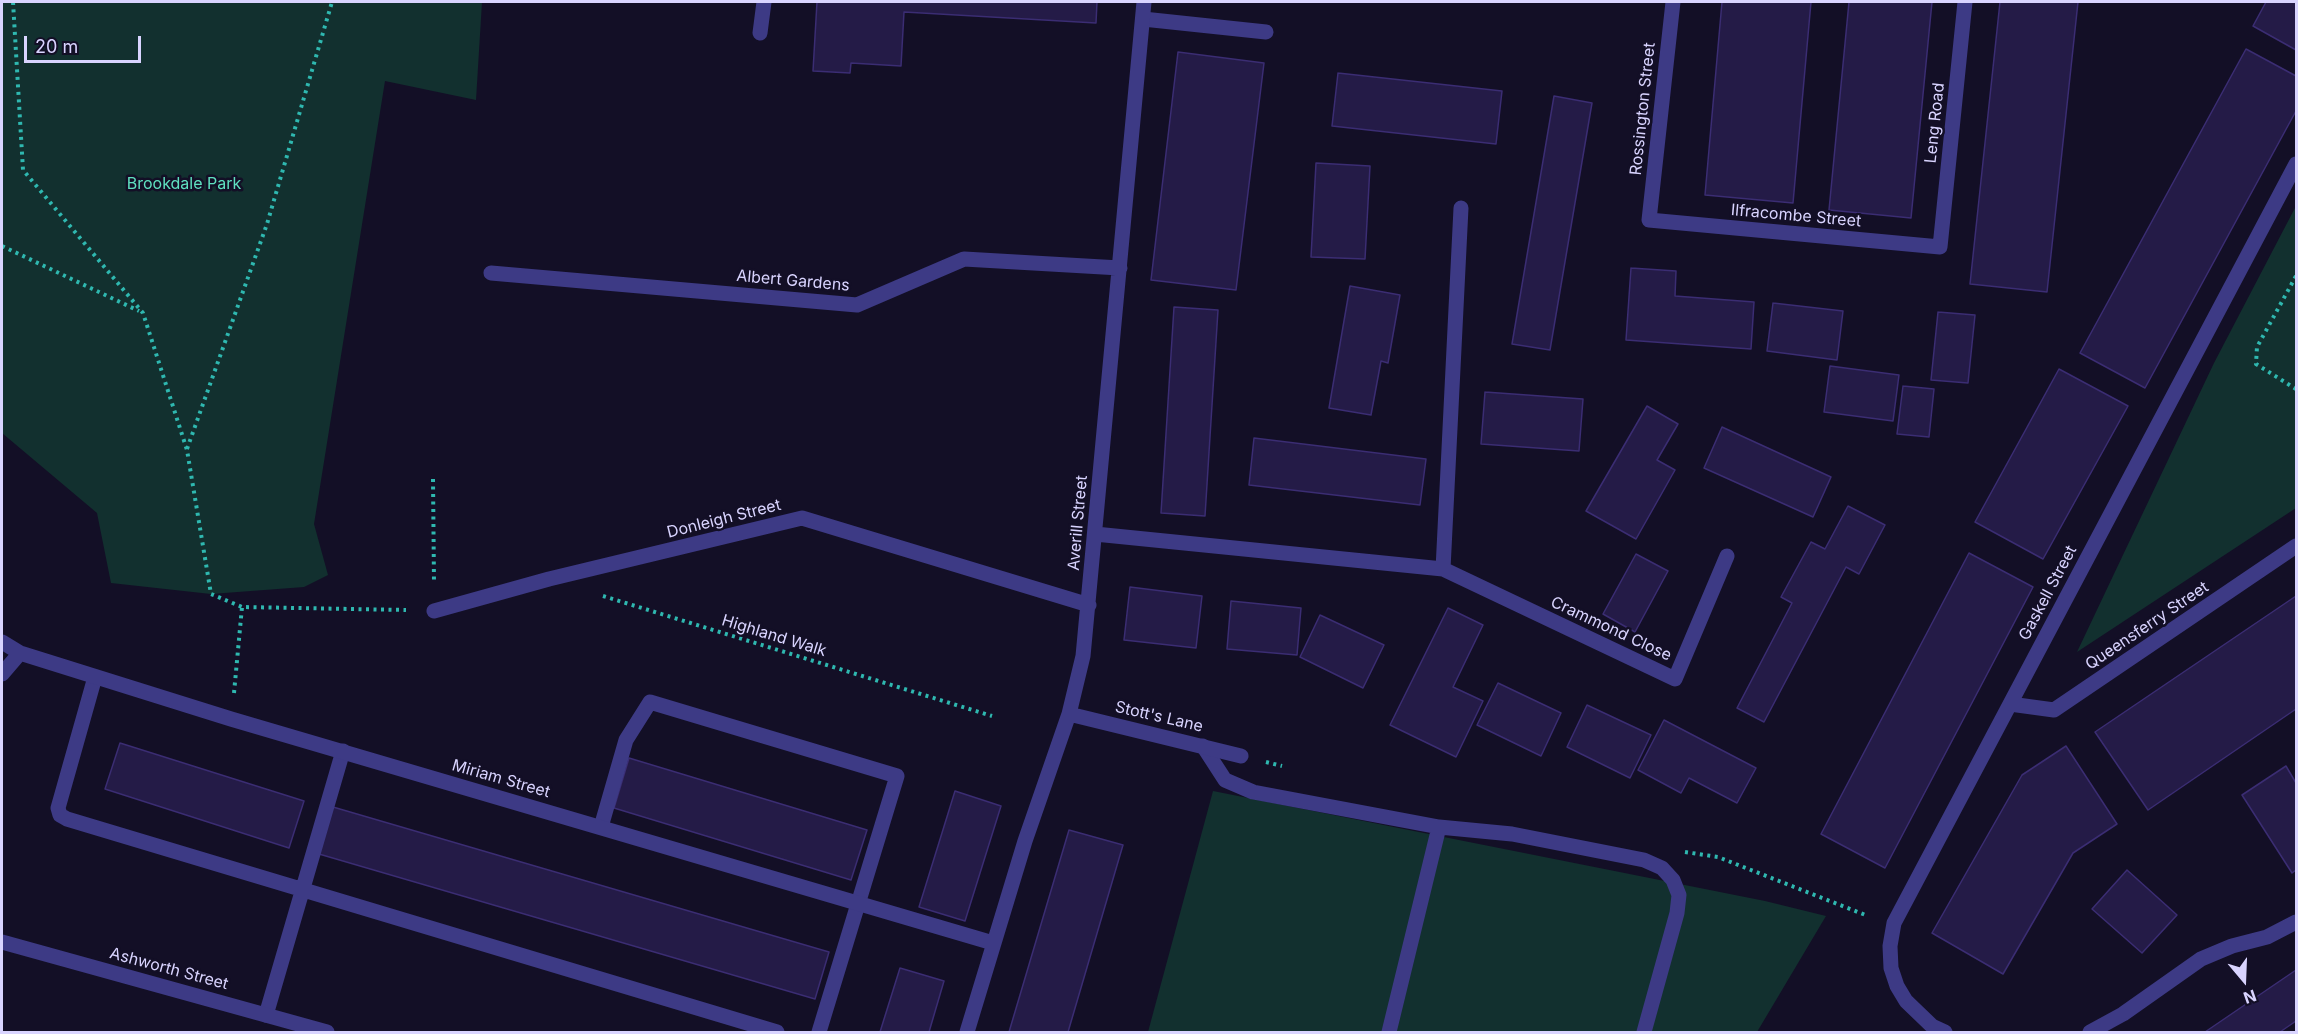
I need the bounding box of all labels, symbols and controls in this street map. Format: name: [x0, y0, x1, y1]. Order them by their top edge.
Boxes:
scale bar: [27, 24, 144, 62]
text: 20 m: [35, 36, 78, 57]
street label: Rossington Street: [1626, 42, 1660, 176]
street label: Leng Road: [1921, 82, 1949, 164]
park label: Brookdale Park: [127, 174, 241, 194]
street label: Ilfracombe Street: [1730, 201, 1862, 231]
street label: Albert Gardens: [736, 266, 850, 296]
street label: Averill Street: [1064, 475, 1092, 571]
street label: Donleigh Street: [665, 496, 783, 542]
street label: Gaskell Street: [2015, 542, 2081, 644]
street label: Queensferry Street: [2082, 578, 2212, 674]
street label: Crammond Close: [1548, 593, 1674, 665]
street label: Highland Walk: [719, 611, 829, 661]
street label: Stott's Lane: [1113, 698, 1205, 736]
street label: Miriam Street: [450, 756, 552, 802]
street label: Ashworth Street: [108, 944, 230, 994]
north arrow: [2214, 950, 2274, 1010]
text: N: [2241, 986, 2259, 1008]

